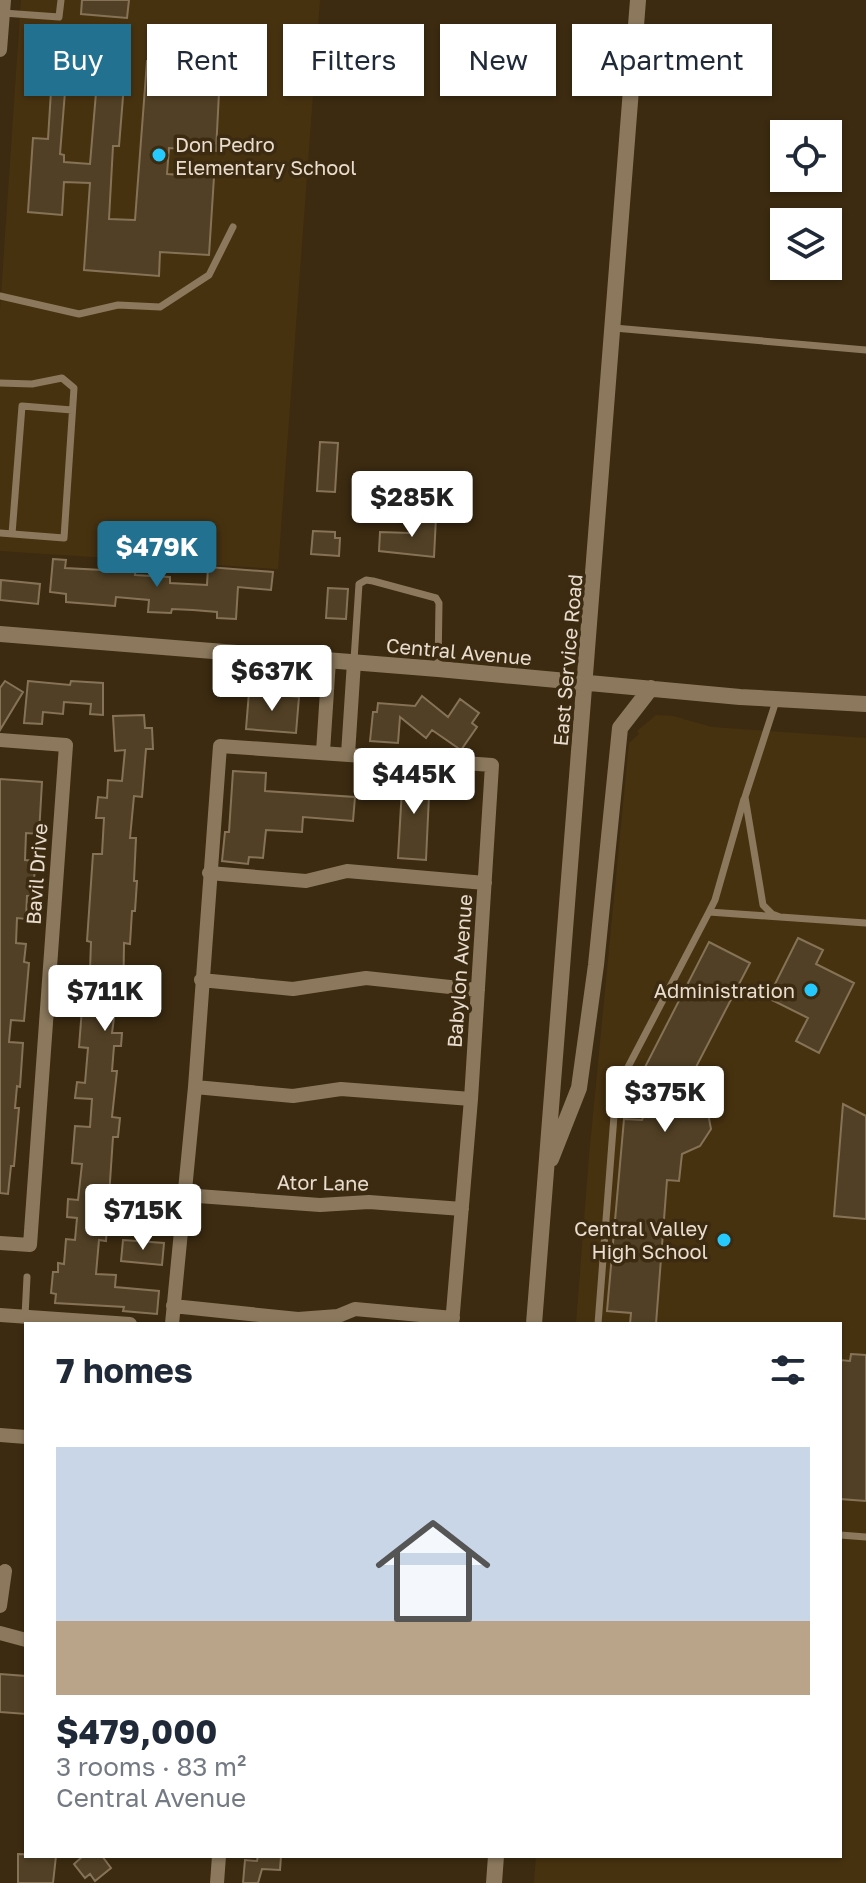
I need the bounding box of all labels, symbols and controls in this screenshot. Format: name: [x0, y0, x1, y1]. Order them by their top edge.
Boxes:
chip: Buy: [24, 24, 131, 96]
chip: Rent: [147, 24, 267, 96]
chip: Filters: [283, 24, 424, 96]
chip: New: [440, 24, 556, 96]
chip: Apartment: [572, 24, 772, 96]
map controls: [770, 120, 842, 280]
button: locate: [770, 120, 842, 192]
place label: Don Pedro Elementary School: [175, 132, 357, 179]
marker: Don Pedro Elementary School: [150, 146, 168, 164]
button: layers: [770, 208, 842, 280]
pin: $285K: [356, 471, 468, 539]
text: $285K: [370, 481, 454, 512]
pin: $479K: [101, 521, 213, 589]
text: $479K: [115, 531, 199, 562]
street label: East Service Road: [548, 573, 586, 747]
street label: Central Avenue: [385, 633, 533, 669]
pin: $637K: [216, 645, 328, 713]
text: $637K: [231, 655, 313, 686]
pin: $445K: [358, 748, 470, 816]
text: $445K: [372, 758, 456, 789]
street label: Bavil Drive: [20, 822, 52, 926]
street label: Babylon Avenue: [442, 893, 476, 1049]
pin: $711K: [49, 965, 161, 1033]
text: $711K: [66, 975, 144, 1006]
place label: Administration: [654, 978, 795, 1002]
marker: Administration: [802, 981, 820, 999]
pin: $375K: [609, 1066, 721, 1134]
text: $375K: [624, 1076, 706, 1107]
street label: Ator Lane: [277, 1169, 369, 1195]
pin: $715K: [87, 1184, 199, 1252]
text: $715K: [103, 1194, 183, 1225]
place label: Central Valley High School: [574, 1216, 708, 1263]
marker: Central Valley High School: [715, 1231, 733, 1249]
icon: filters: [766, 1348, 810, 1392]
text: 7 homes: [56, 1350, 193, 1390]
icon: home: [361, 1499, 505, 1643]
text: $479,000: [56, 1711, 217, 1751]
text: 3 rooms · 83 m²: [56, 1751, 246, 1782]
text: Central Avenue: [56, 1782, 246, 1813]

